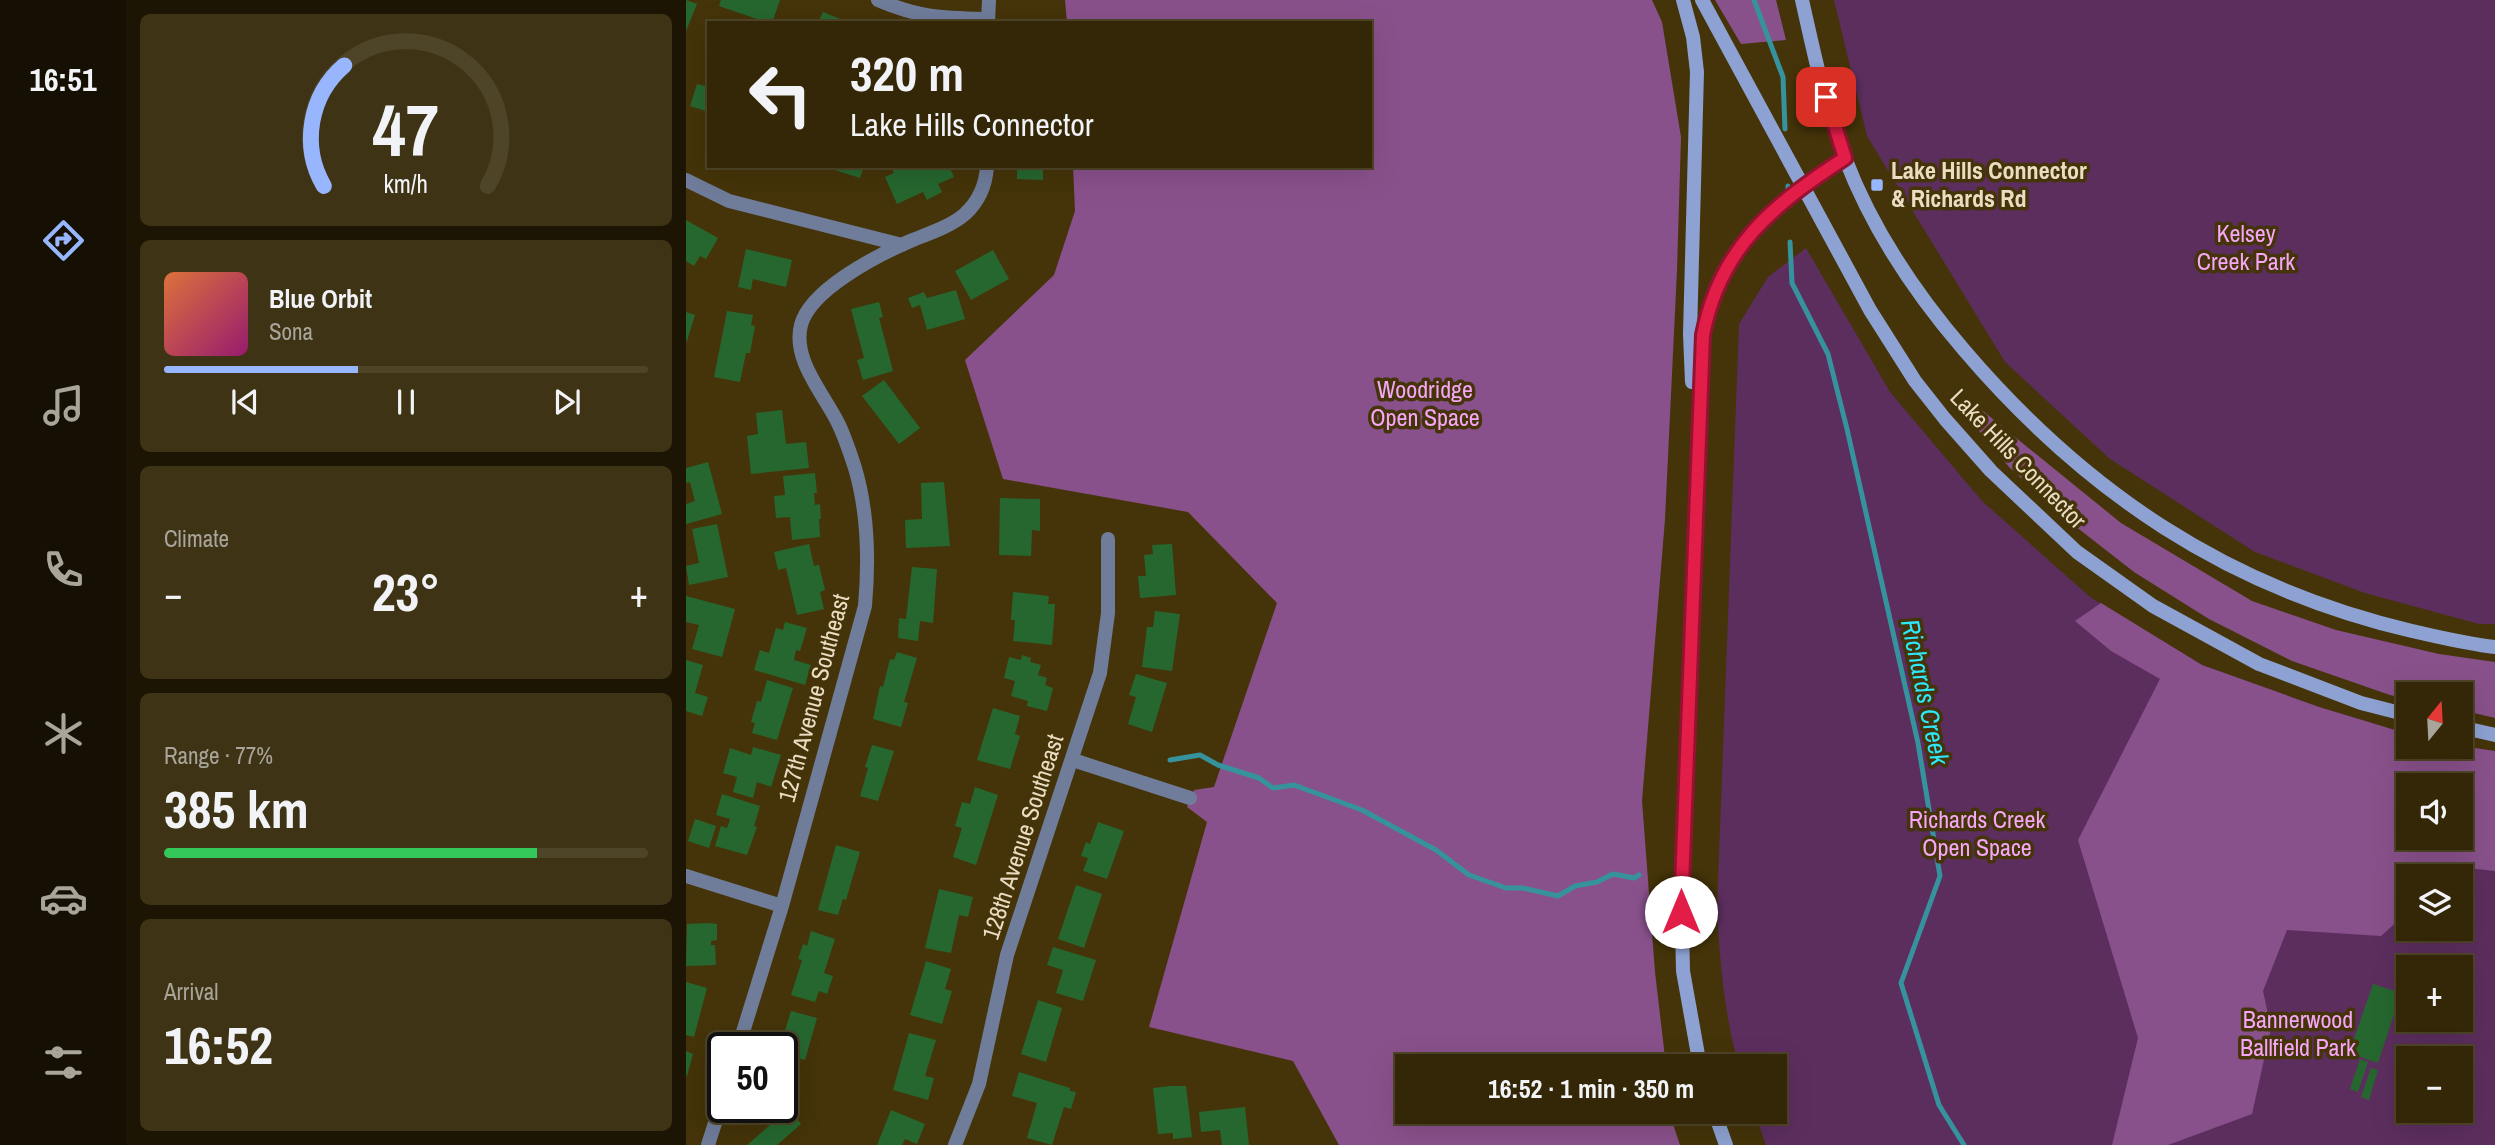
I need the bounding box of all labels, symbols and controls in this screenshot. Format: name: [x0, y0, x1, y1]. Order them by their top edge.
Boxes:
text: 320 m: [850, 40, 964, 106]
icon: left: [735, 49, 826, 140]
text: 16:51: [29, 58, 97, 101]
pin: [1796, 67, 1856, 127]
icon: arrive: [1807, 78, 1845, 116]
text: 47: [373, 81, 439, 179]
text: Lake Hills Connector: [850, 103, 1094, 146]
place label: Lake Hills Connector & Richards Rd: [1891, 154, 2087, 214]
text: km/h: [384, 167, 428, 201]
marker: Lake Hills Connector & Richards Rd: [1869, 177, 1885, 193]
icon: directions: [39, 216, 88, 265]
park label: Kelsey Creek Park: [2197, 217, 2295, 277]
text: Blue Orbit: [269, 281, 372, 316]
text: Sona: [269, 316, 313, 347]
park label: Woodridge Open Space: [1370, 373, 1480, 433]
icon: music: [39, 381, 88, 430]
street label: Lake Hills Connector: [1944, 381, 2094, 535]
icon: previous: [226, 383, 264, 421]
icon: pause: [387, 383, 425, 421]
icon: next: [548, 383, 586, 421]
text: Climate: [164, 523, 229, 554]
icon: phone: [39, 545, 88, 594]
text: 23°: [372, 557, 440, 627]
text: −: [164, 568, 182, 619]
text: +: [630, 568, 648, 619]
street label: 127th Avenue Southeast: [770, 590, 856, 805]
water label: Richards Creek: [1893, 616, 1958, 769]
north arrow: [2396, 682, 2473, 760]
map controls: [2396, 682, 2473, 1123]
icon: climate: [39, 709, 88, 758]
street label: 128th Avenue Southeast: [974, 729, 1071, 943]
text: Range · 77%: [164, 740, 273, 771]
button: sound: [2396, 773, 2473, 850]
text: 385 km: [164, 774, 309, 844]
park label: Richards Creek Open Space: [1909, 803, 2046, 863]
button: layers: [2396, 864, 2473, 941]
icon: car: [39, 874, 88, 923]
position arrow: [1644, 875, 1718, 949]
button: +: [2396, 955, 2473, 1032]
text: Arrival: [164, 976, 219, 1007]
park label: Bannerwood Ballfield Park: [2240, 1003, 2356, 1063]
text: 16:52: [164, 1010, 273, 1080]
speed limit sign: 50: [707, 1032, 798, 1123]
icon: filters: [39, 1038, 88, 1087]
button: −: [2396, 1046, 2473, 1123]
text: 16:52 · 1 min · 350 m: [1488, 1071, 1694, 1106]

